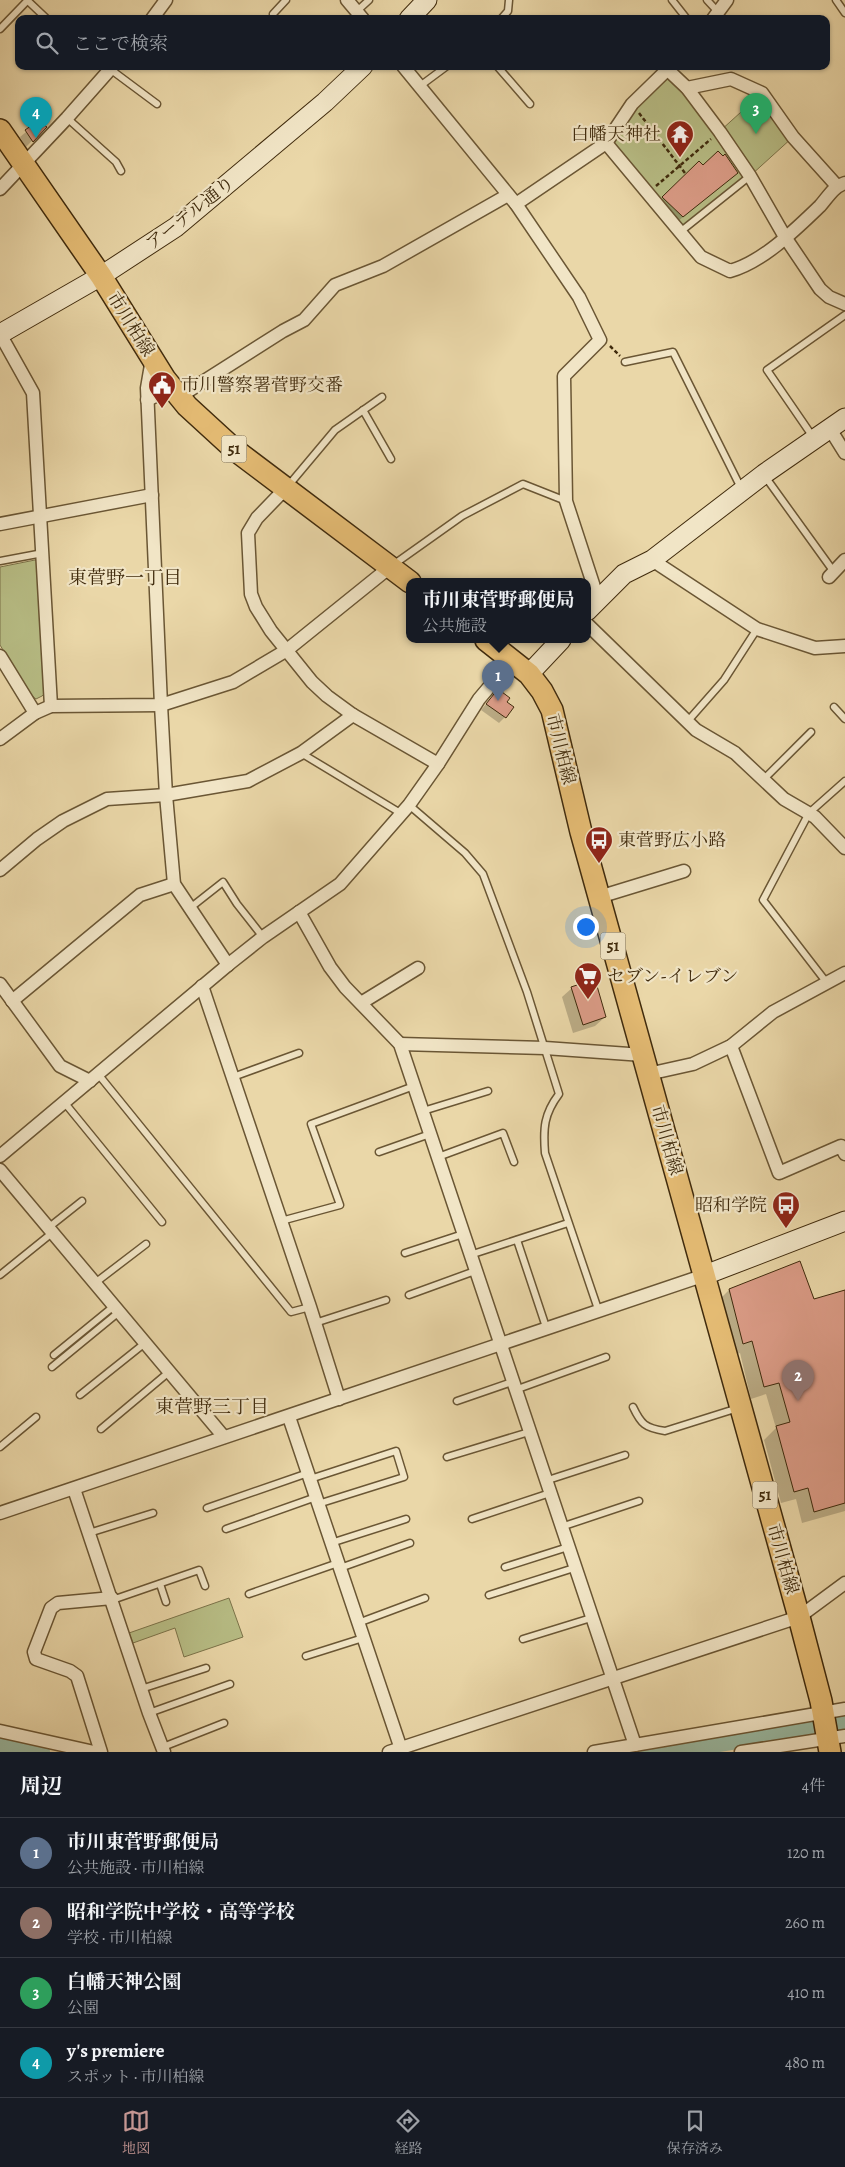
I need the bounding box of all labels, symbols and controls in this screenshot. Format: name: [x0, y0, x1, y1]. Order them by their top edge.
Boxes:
search box: [15, 15, 830, 70]
icon: search: [33, 29, 61, 57]
text: ここで検索: [73, 31, 168, 57]
pin: 3: [740, 93, 772, 134]
pin: 4: [20, 97, 52, 138]
temple icon: 白幡天神社: [665, 119, 695, 158]
place label: 白幡天神社: [571, 122, 661, 146]
street label: アーデル通り: [141, 171, 239, 255]
street label: 市川柏線: [102, 287, 160, 361]
public building icon: 市川警察署菅野交番: [147, 370, 177, 409]
place label: 市川警察署菅野交番: [181, 373, 343, 397]
road number: 51: [222, 436, 246, 462]
district label: 東菅野一丁目: [68, 565, 182, 591]
popup: [406, 578, 591, 643]
text: 市川東菅野郵便局: [422, 587, 575, 613]
text: 公共施設: [422, 615, 487, 637]
pin: 1: [482, 660, 514, 701]
street label: 市川柏線: [541, 711, 581, 787]
bus stop icon: 東菅野広小路: [584, 825, 614, 864]
place label: 東菅野広小路: [618, 828, 726, 852]
your location: [573, 914, 599, 940]
road number: 51: [600, 932, 626, 959]
supermarket icon: セブン-イレブン: [573, 961, 603, 1000]
place label: セブン-イレブン: [607, 964, 738, 988]
street label: 市川柏線: [646, 1102, 688, 1178]
bus stop icon: 昭和学院: [771, 1190, 801, 1229]
place label: 昭和学院: [695, 1193, 767, 1217]
pin: 2: [782, 1360, 814, 1401]
district label: 東菅野三丁目: [155, 1394, 269, 1420]
road number: 51: [752, 1482, 778, 1508]
street label: 市川柏線: [762, 1521, 804, 1597]
text: 周辺: [20, 1772, 62, 1800]
text: 4件: [802, 1775, 825, 1797]
text: 市川東菅野郵便局: [67, 1829, 219, 1855]
text: 1: [33, 1842, 39, 1864]
text: 120 m: [787, 1842, 825, 1864]
text: 公共施設 · 市川柏線: [67, 1857, 205, 1879]
text: 昭和学院中学校・高等学校: [67, 1899, 295, 1925]
text: 2: [32, 1912, 40, 1934]
text: 260 m: [785, 1912, 825, 1934]
text: 学校 · 市川柏線: [67, 1927, 173, 1949]
text: 白幡天神公園: [67, 1969, 181, 1995]
text: 3: [33, 1982, 39, 2004]
text: 410 m: [787, 1982, 825, 2004]
text: 公園: [67, 1997, 99, 2019]
text: y's premiere: [67, 2038, 164, 2064]
text: 4: [32, 2052, 40, 2074]
text: 480 m: [785, 2052, 825, 2074]
text: スポット · 市川柏線: [67, 2066, 205, 2088]
tab: 地図: [122, 2107, 150, 2158]
tab: 経路: [394, 2107, 422, 2158]
tab: 保存済み: [667, 2107, 723, 2158]

